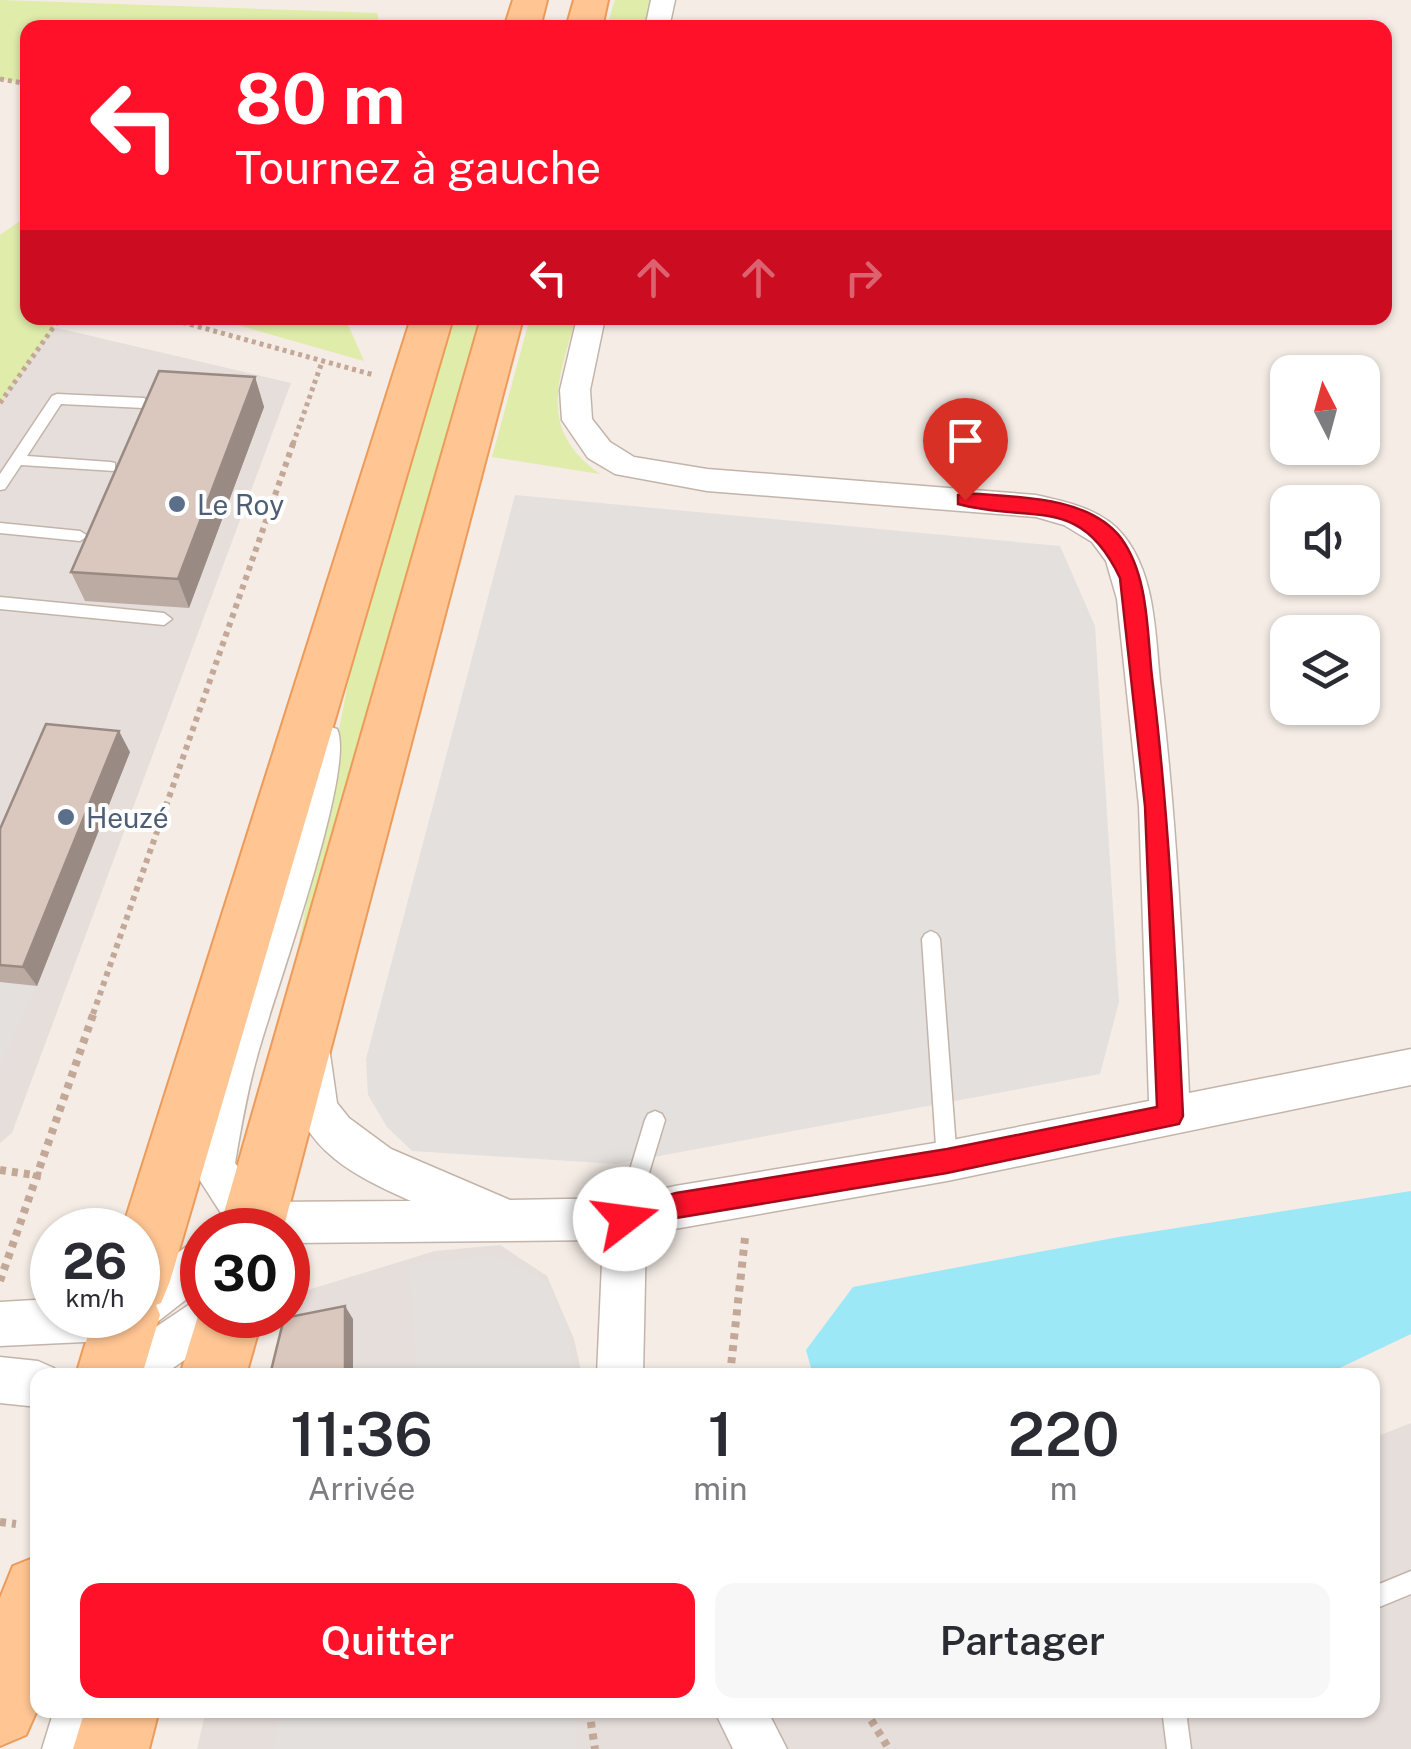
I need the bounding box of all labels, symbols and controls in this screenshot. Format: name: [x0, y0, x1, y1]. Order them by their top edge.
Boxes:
text: 80 m: [235, 57, 405, 140]
icon: left: [70, 60, 200, 190]
text: Tournez à gauche: [235, 141, 601, 194]
icon: left: [521, 250, 576, 305]
icon: ahead: [626, 250, 681, 305]
icon: ahead: [731, 250, 786, 305]
icon: right: [836, 250, 891, 305]
north arrow: [1270, 355, 1380, 465]
map controls: [1270, 355, 1380, 725]
pin: [923, 398, 1008, 501]
icon: arrive: [938, 413, 993, 468]
button: sound: [1270, 485, 1380, 595]
place label: Le Roy: [197, 488, 284, 521]
marker: Le Roy: [166, 493, 188, 515]
button: layers: [1270, 615, 1380, 725]
place label: Heuzé: [86, 801, 169, 834]
marker: Heuzé: [55, 806, 77, 828]
position arrow: [573, 1167, 677, 1271]
speed limit sign: 30: [180, 1208, 310, 1338]
text: 26: [63, 1231, 127, 1290]
text: km/h: [66, 1283, 124, 1313]
text: 11:36: [290, 1399, 433, 1470]
text: 1: [708, 1399, 733, 1470]
text: 220: [1008, 1399, 1120, 1470]
text: Arrivée: [308, 1470, 415, 1507]
text: min: [693, 1470, 747, 1507]
text: m: [1050, 1470, 1078, 1507]
button: Quitter: [80, 1583, 695, 1698]
button: Partager: [715, 1583, 1330, 1698]

